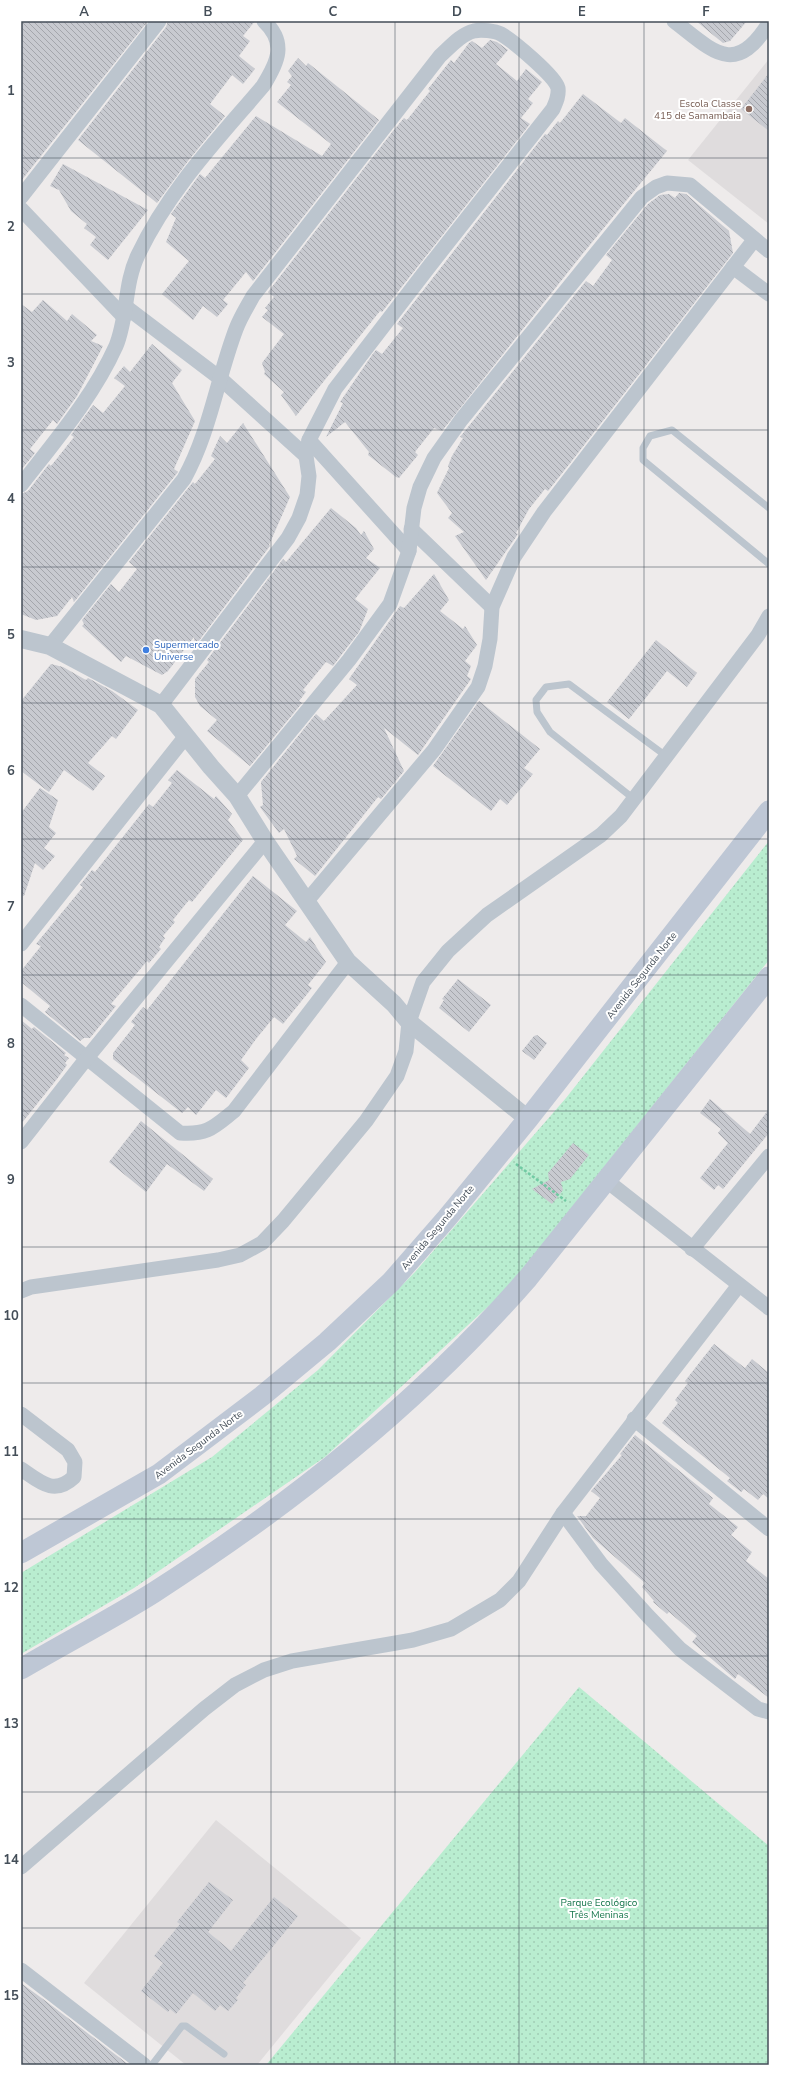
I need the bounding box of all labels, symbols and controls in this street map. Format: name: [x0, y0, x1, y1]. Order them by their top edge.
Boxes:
text: A: [79, 3, 89, 21]
text: B: [204, 3, 213, 21]
text: C: [329, 3, 338, 21]
text: D: [452, 3, 462, 21]
text: E: [578, 3, 586, 21]
text: F: [702, 3, 710, 21]
text: 1: [7, 82, 15, 100]
place label: Escola Classe 415 de Samambaia: [654, 97, 741, 123]
marker: Escola Classe 415 de Samambaia: [744, 104, 754, 114]
text: 2: [7, 218, 15, 236]
text: 3: [7, 354, 15, 372]
text: 4: [7, 490, 15, 508]
text: 5: [7, 626, 15, 644]
place label: Supermercado Universe: [154, 638, 220, 664]
marker: Supermercado Universe: [141, 645, 151, 655]
text: 6: [7, 762, 15, 780]
text: 7: [7, 898, 15, 916]
street label: Avenida Segunda Norte: [603, 929, 680, 1022]
text: 8: [7, 1035, 15, 1053]
text: 9: [7, 1171, 15, 1189]
street label: Avenida Segunda Norte: [398, 1182, 478, 1273]
text: 10: [3, 1307, 19, 1325]
street label: Avenida Segunda Norte: [152, 1407, 246, 1483]
text: 11: [3, 1443, 19, 1461]
text: 12: [3, 1579, 19, 1597]
text: 13: [3, 1715, 19, 1733]
text: 14: [3, 1851, 19, 1869]
park label: Parque Ecológico Três Meninas: [561, 1896, 638, 1922]
text: 15: [3, 1987, 19, 2005]

